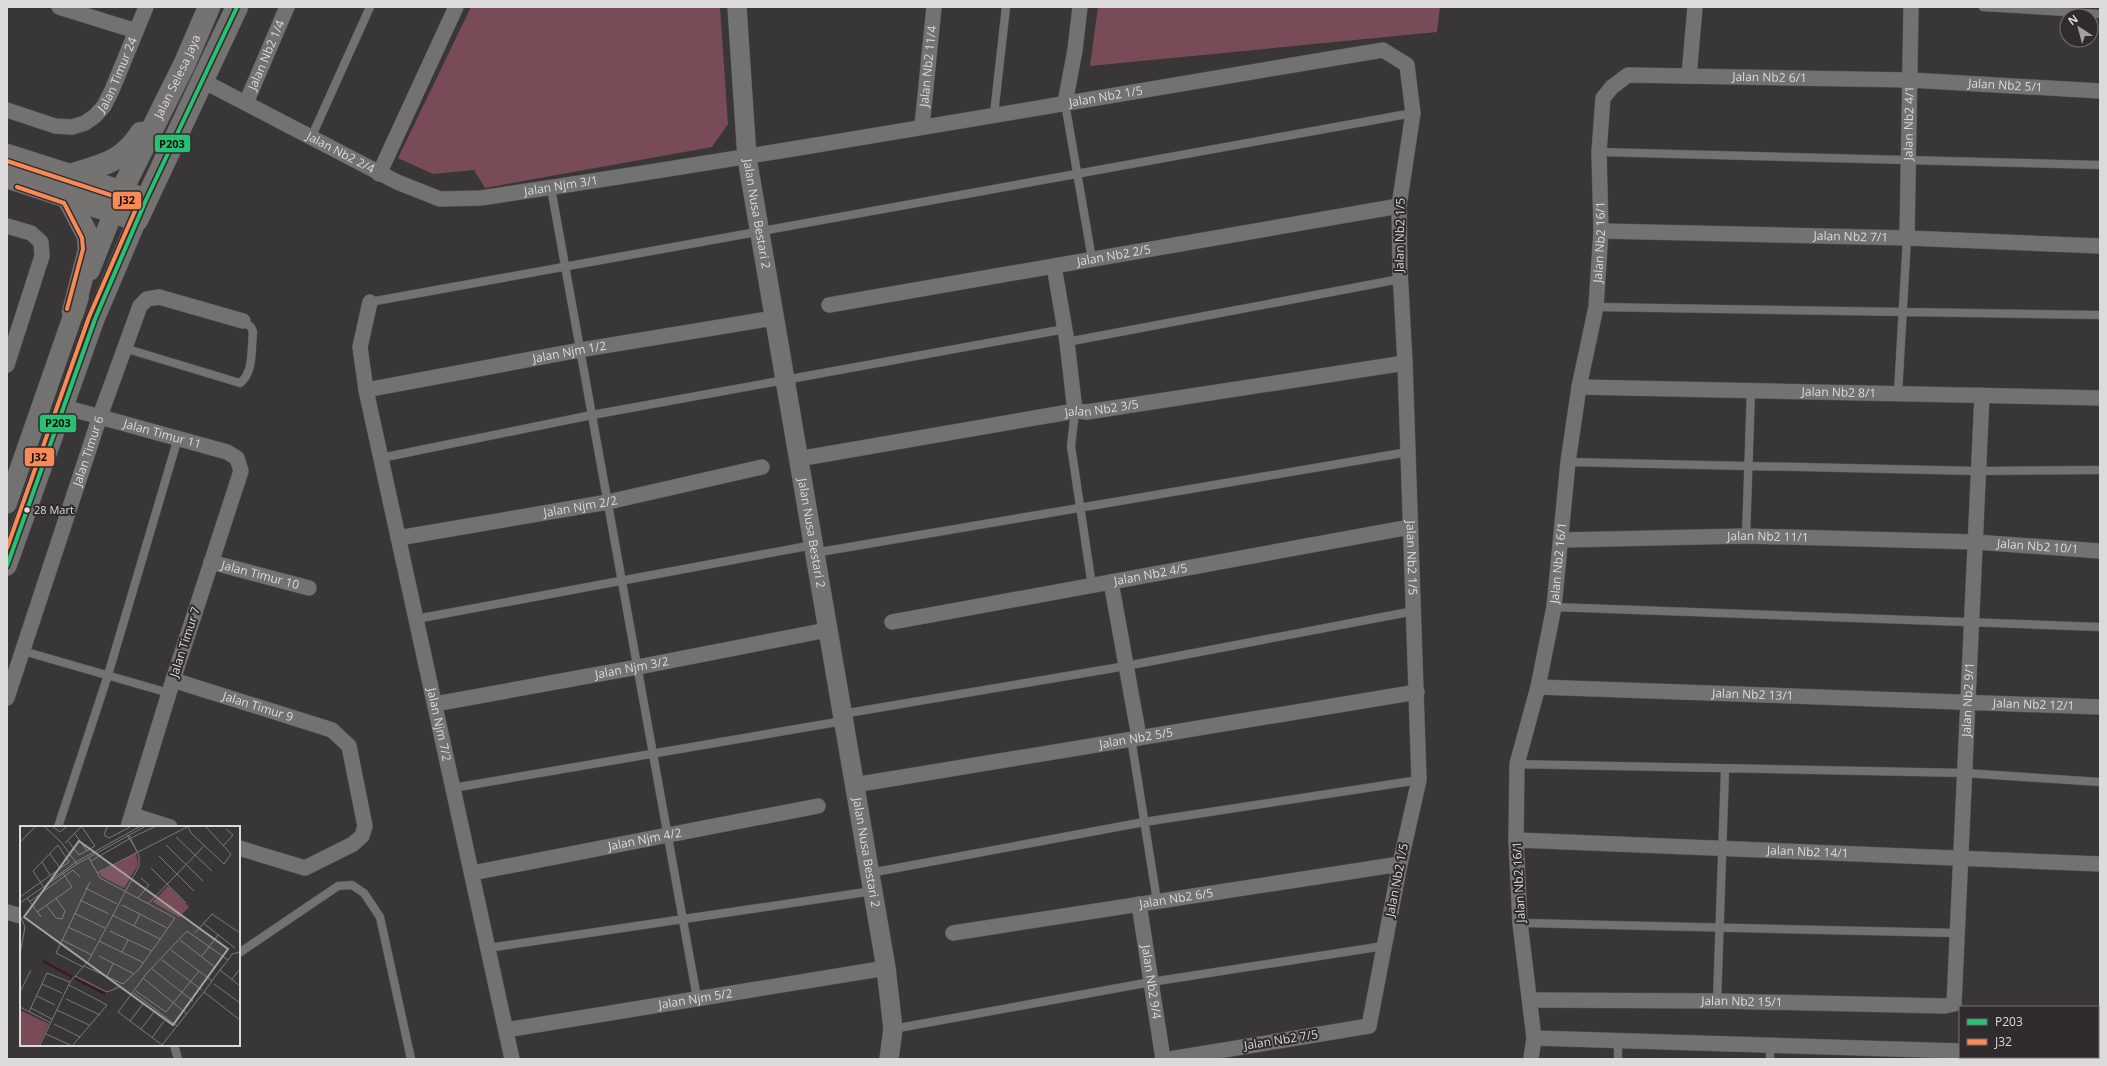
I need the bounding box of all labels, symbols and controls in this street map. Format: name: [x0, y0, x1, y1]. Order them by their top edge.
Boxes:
north arrow: [2059, 8, 2099, 48]
text: N: [2065, 11, 2081, 28]
street label: Jalan Nb2 1/4: [243, 17, 288, 94]
street label: Jalan Nb2 11/4: [915, 25, 940, 109]
street label: Jalan Selesa Jaya: [149, 32, 204, 122]
street label: Jalan Timur 24: [93, 34, 141, 116]
street label: Jalan Nb2 6/1: [1731, 68, 1807, 86]
street label: Jalan Nb2 5/1: [1967, 74, 2043, 96]
street label: Jalan Nb2 1/5: [1066, 82, 1144, 111]
street label: Jalan Nb2 4/1: [1899, 86, 1918, 161]
street label: Jalan Nb2 2/4: [303, 127, 378, 177]
line badge: P203: [154, 134, 191, 153]
text: P203: [159, 136, 185, 151]
street label: Jalan Nusa Bestari 2: [739, 157, 775, 270]
street label: Jalan Njm 3/1: [522, 171, 599, 200]
line badge: J32: [112, 191, 142, 210]
text: J32: [118, 192, 135, 207]
street label: Jalan Nb2 1/5: [1390, 197, 1409, 273]
street label: Jalan Nb2 16/1: [1589, 201, 1609, 284]
street label: Jalan Nb2 7/1: [1812, 227, 1888, 246]
street label: Jalan Nb2 2/5: [1074, 240, 1152, 270]
street label: Jalan Njm 1/2: [530, 337, 608, 367]
street label: Jalan Nb2 8/1: [1800, 383, 1876, 401]
street label: Jalan Nb2 3/5: [1062, 395, 1140, 421]
street label: Jalan Timur 6: [68, 413, 108, 489]
line badge: P203: [39, 414, 77, 433]
text: P203: [45, 415, 71, 430]
street label: Jalan Timur 11: [121, 415, 203, 452]
line badge: J32: [24, 447, 55, 467]
text: J32: [30, 449, 47, 464]
street label: Jalan Nusa Bestari 2: [794, 476, 830, 589]
street label: Jalan Njm 2/2: [541, 491, 619, 521]
place label: 28 Mart: [34, 502, 74, 517]
marker: 28 Mart: [22, 505, 32, 515]
street label: Jalan Nb2 1/5: [1402, 519, 1422, 596]
street label: Jalan Nb2 16/1: [1545, 521, 1570, 605]
street label: Jalan Nb2 11/1: [1726, 527, 1809, 546]
street label: Jalan Nb2 10/1: [1995, 535, 2079, 557]
street label: Jalan Timur 10: [219, 556, 301, 593]
street label: Jalan Nb2 4/5: [1111, 559, 1189, 589]
street label: Jalan Timur 7: [165, 604, 204, 680]
street label: Jalan Njm 3/2: [592, 652, 670, 683]
street label: Jalan Nb2 9/1: [1957, 662, 1978, 738]
street label: Jalan Nb2 13/1: [1711, 684, 1794, 704]
street label: Jalan Njm 7/2: [423, 685, 456, 763]
street label: Jalan Timur 9: [220, 687, 296, 725]
street label: Jalan Nb2 12/1: [1992, 694, 2075, 714]
street label: Jalan Nb2 5/5: [1097, 723, 1174, 753]
street label: Jalan Nusa Bestari 2: [849, 795, 884, 909]
street label: Jalan Njm 4/2: [605, 824, 683, 855]
inset map: [20, 826, 240, 1046]
street label: Jalan Nb2 16/1: [1508, 841, 1529, 924]
street label: Jalan Nb2 14/1: [1766, 841, 1849, 862]
street label: Jalan Nb2 1/5: [1381, 842, 1412, 919]
street label: Jalan Nb2 6/5: [1137, 884, 1215, 912]
street label: Jalan Nb2 9/4: [1137, 943, 1166, 1020]
street label: Jalan Njm 5/2: [656, 984, 734, 1013]
street label: Jalan Nb2 15/1: [1700, 992, 1783, 1010]
legend: [1959, 1006, 2099, 1058]
text: P203: [1995, 1013, 2023, 1030]
street label: Jalan Nb2 7/5: [1242, 1025, 1319, 1054]
text: J32: [1994, 1033, 2012, 1050]

